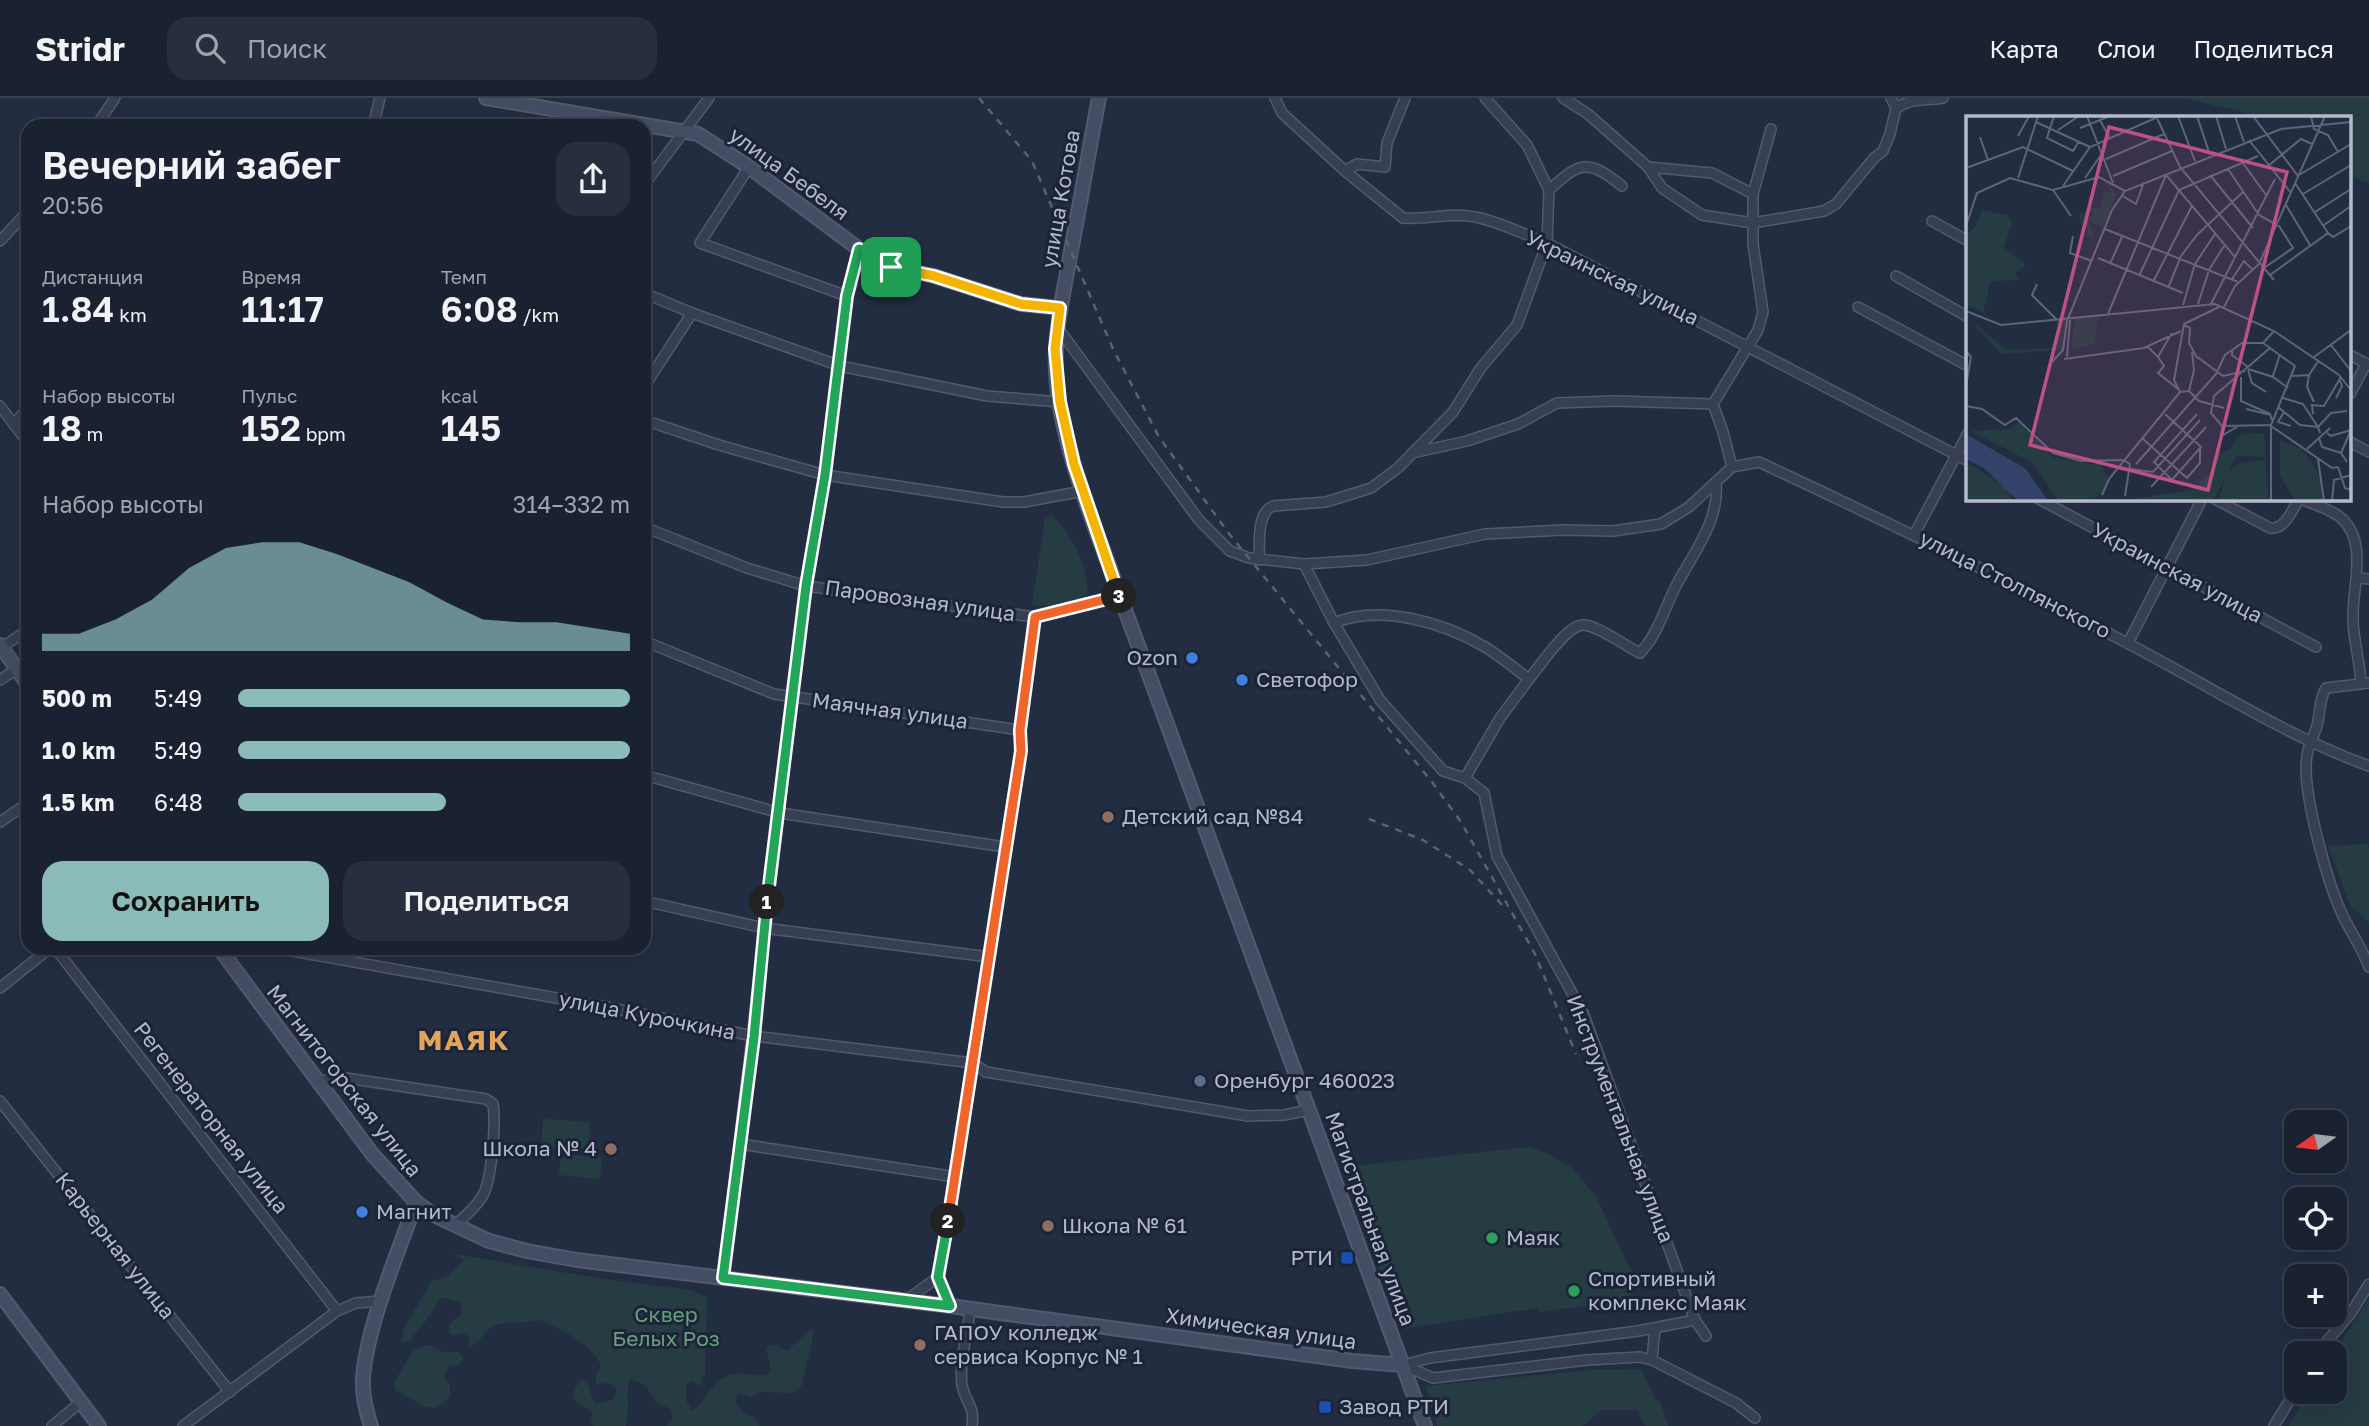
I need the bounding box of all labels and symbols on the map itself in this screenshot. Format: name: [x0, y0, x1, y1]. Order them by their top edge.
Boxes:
inset map: [1966, 116, 2352, 500]
street label: улица Бебеля: [725, 121, 855, 225]
street label: улица Котова: [1035, 128, 1085, 270]
street label: Украинская улица: [1522, 224, 1703, 330]
pin: [861, 237, 921, 297]
street label: Украинская улица: [2088, 516, 2267, 628]
street label: улица Столпянского: [1916, 525, 2115, 644]
street label: Паровозная улица: [823, 574, 1017, 626]
pin: 3: [1102, 578, 1136, 614]
place label: Ozon: [1126, 644, 1178, 670]
marker: Ozon: [1184, 650, 1200, 666]
place label: Светофор: [1256, 666, 1358, 692]
marker: Светофор: [1234, 672, 1250, 688]
street label: Маячная улица: [811, 686, 970, 734]
place label: Детский сад №84: [1122, 803, 1303, 829]
marker: Детский сад №84: [1100, 809, 1116, 825]
pin: 1: [750, 884, 784, 920]
street label: Магнитогорская улица: [262, 979, 428, 1182]
street label: улица Курочкина: [557, 985, 738, 1045]
street label: Инструментальная улица: [1562, 991, 1680, 1246]
street label: Регенераторная улица: [129, 1016, 295, 1218]
district label: МАЯК: [417, 1023, 511, 1056]
place label: Оренбург 460023: [1214, 1067, 1395, 1093]
marker: Оренбург 460023: [1192, 1073, 1208, 1089]
street label: Магистральная улица: [1320, 1108, 1422, 1329]
north arrow: [2284, 1110, 2347, 1172]
place label: Школа № 4: [482, 1135, 597, 1161]
marker: Школа № 4: [603, 1141, 619, 1157]
street label: Карьерная улица: [50, 1167, 181, 1324]
place label: Магнит: [376, 1198, 452, 1224]
marker: Магнит: [354, 1204, 370, 1220]
pin: 2: [930, 1204, 965, 1238]
place label: Школа № 61: [1062, 1212, 1187, 1238]
marker: Школа № 61: [1040, 1218, 1056, 1234]
place label: Маяк: [1506, 1224, 1560, 1250]
marker: Маяк: [1484, 1230, 1500, 1246]
place label: РТИ: [1290, 1244, 1333, 1270]
marker: РТИ: [1339, 1250, 1355, 1266]
place label: Спортивный комплекс Маяк: [1588, 1265, 1747, 1315]
marker: Спортивный комплекс Маяк: [1566, 1283, 1582, 1299]
park label: Сквер Белых Роз: [612, 1301, 720, 1351]
street label: Химическая улица: [1164, 1302, 1358, 1354]
place label: ГАПОУ колледж сервиса Корпус № 1: [934, 1319, 1143, 1369]
marker: ГАПОУ колледж сервиса Корпус № 1: [912, 1337, 928, 1353]
place label: Завод РТИ: [1339, 1393, 1449, 1419]
marker: Завод РТИ: [1317, 1399, 1333, 1415]

